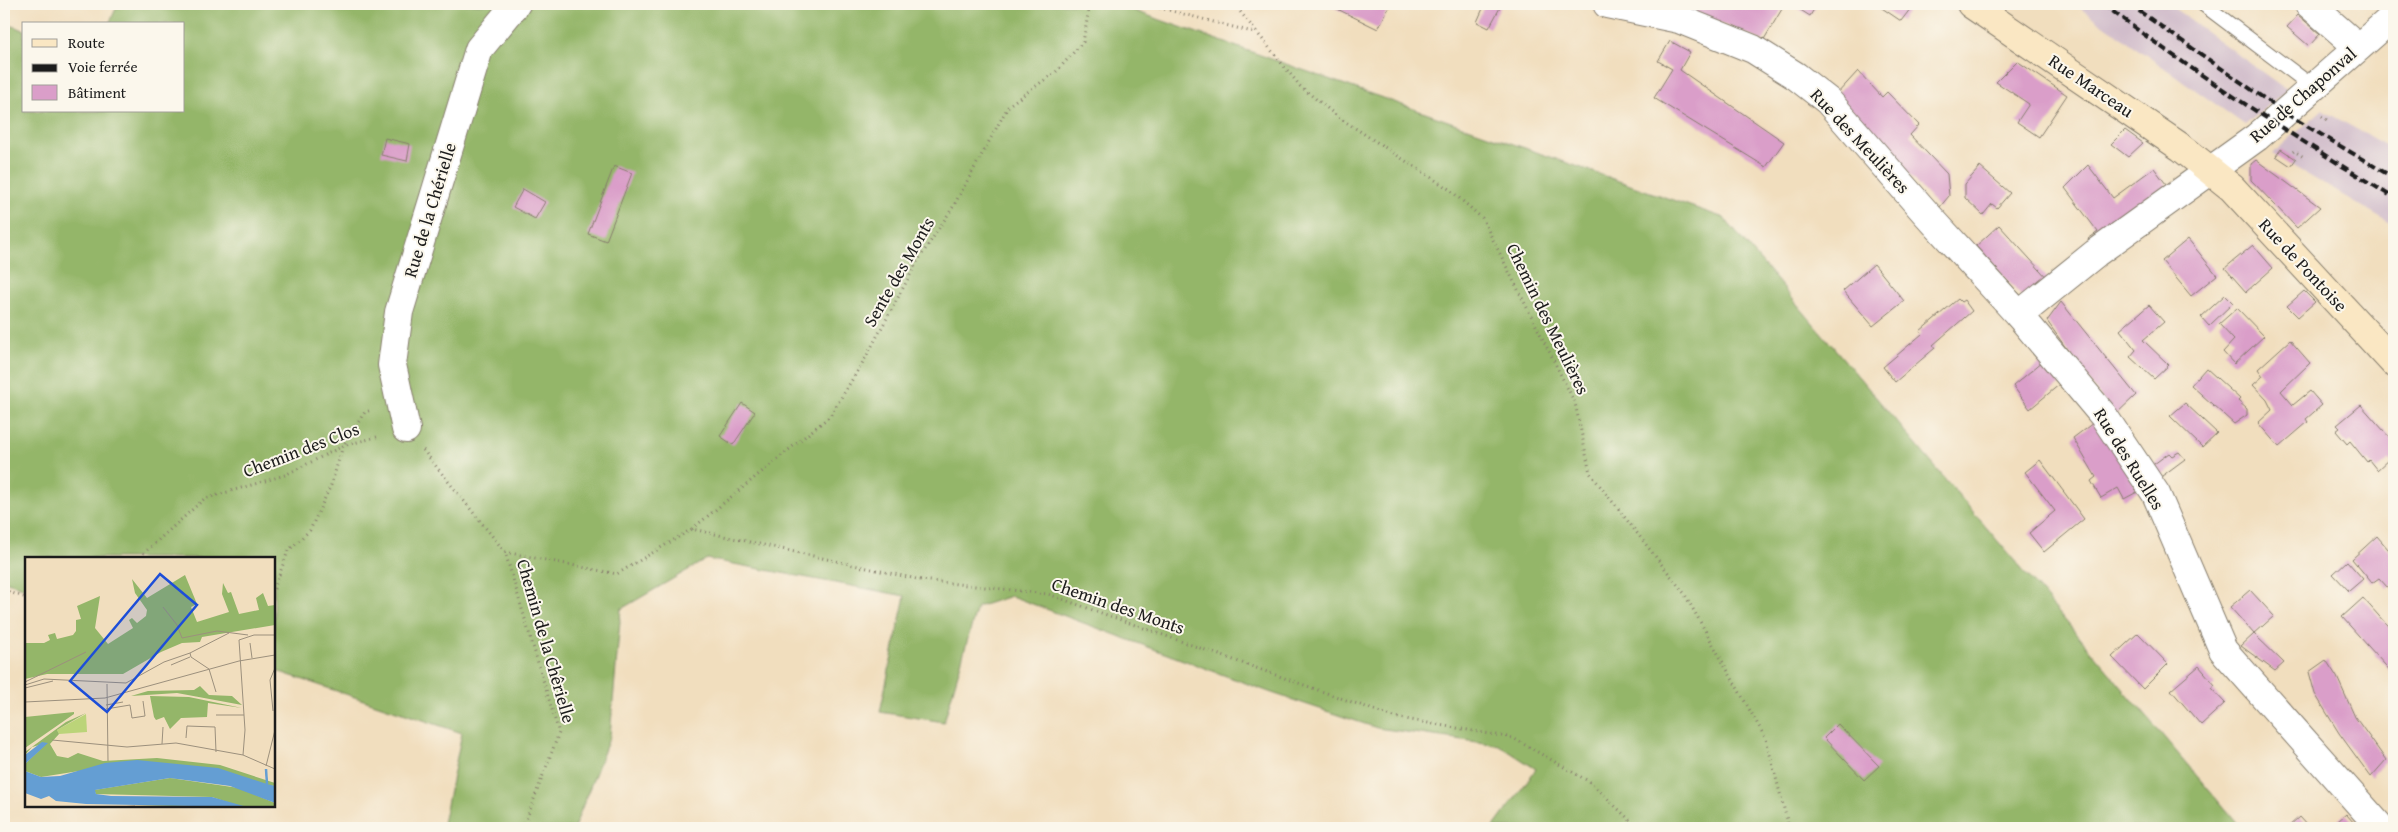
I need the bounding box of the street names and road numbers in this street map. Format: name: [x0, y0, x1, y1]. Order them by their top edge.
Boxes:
street label: Rue de Chaponval: [2243, 40, 2362, 149]
street label: Rue Marceau: [2043, 47, 2140, 124]
street label: Rue des Meulières: [1804, 82, 1917, 200]
street label: Rue de la Chérielle: [396, 139, 463, 281]
street label: Sente des Monts: [856, 212, 941, 332]
street label: Rue de Pontoise: [2253, 212, 2354, 318]
street label: Chemin des Meulières: [1500, 238, 1597, 399]
street label: Rue des Ruelles: [2087, 402, 2172, 515]
street label: Chemin des Clos: [239, 415, 363, 484]
street label: Chemin de la Chêrielle: [510, 556, 583, 726]
street label: Chemin des Monts: [1048, 570, 1188, 641]

